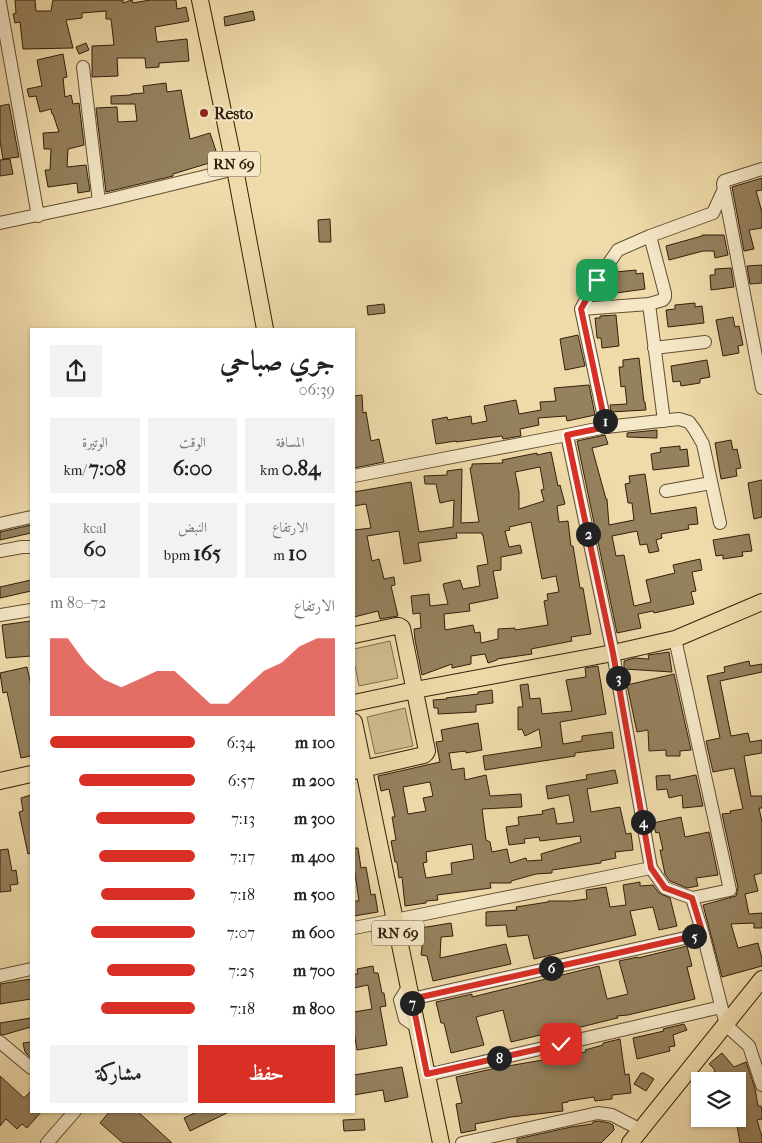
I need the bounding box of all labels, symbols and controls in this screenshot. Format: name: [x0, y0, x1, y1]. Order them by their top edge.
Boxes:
place label: Resto: [214, 104, 253, 123]
marker: Resto: [198, 107, 210, 119]
road number: RN 69: [208, 152, 260, 176]
pin: [576, 259, 618, 301]
icon: arrive: [583, 266, 611, 294]
text: جري صباحي: [220, 344, 335, 377]
button: share: [50, 345, 102, 397]
text: 06:39: [299, 380, 335, 399]
pin: 1: [592, 408, 618, 434]
text: 1: [603, 413, 608, 430]
text: الوتيرة: [82, 434, 108, 451]
text: الوقت: [179, 434, 206, 451]
text: المسافة: [276, 434, 304, 451]
text: 7:08: [89, 456, 126, 480]
text: 6:00: [173, 456, 212, 480]
text: 0.84: [282, 456, 320, 480]
text: /km: [64, 462, 89, 479]
text: km: [260, 462, 282, 479]
text: النبض: [178, 519, 207, 536]
text: الارتفاع: [272, 519, 308, 536]
text: kcal: [83, 520, 107, 537]
pin: 2: [576, 522, 600, 546]
text: 2: [585, 526, 592, 543]
text: 60: [83, 537, 106, 561]
text: 165: [193, 541, 221, 565]
text: 10: [288, 541, 307, 565]
text: bpm: [164, 547, 193, 564]
text: m: [273, 547, 288, 564]
text: 72–80 m: [50, 593, 107, 612]
text: الارتفاع: [293, 596, 335, 615]
pin: 3: [606, 666, 630, 690]
text: 3: [616, 670, 621, 687]
text: 6:34: [226, 733, 255, 752]
text: 100 m: [295, 733, 335, 752]
text: 6:57: [228, 771, 255, 790]
text: 200 m: [292, 771, 335, 790]
text: 7:13: [231, 809, 255, 828]
text: 300 m: [294, 809, 335, 828]
pin: 4: [630, 810, 656, 834]
text: 4: [639, 814, 648, 831]
text: 7:17: [230, 847, 255, 866]
text: 400 m: [291, 847, 335, 866]
text: 7:18: [230, 885, 255, 904]
text: 500 m: [294, 885, 335, 904]
road number: RN 69: [372, 920, 424, 946]
text: 7:07: [227, 923, 255, 942]
text: 600 m: [292, 923, 335, 942]
pin: 5: [682, 924, 706, 948]
text: 5: [691, 928, 698, 945]
pin: 6: [538, 956, 564, 980]
text: 6: [548, 960, 555, 977]
text: 7:25: [228, 961, 255, 980]
text: 700 m: [293, 961, 335, 980]
pin: 7: [400, 990, 424, 1016]
text: 7: [409, 995, 416, 1012]
text: 7:18: [230, 999, 255, 1018]
text: 800 m: [293, 999, 335, 1018]
pin: [540, 1023, 582, 1065]
icon: check: [547, 1030, 575, 1058]
button: مشاركة: [50, 1045, 188, 1103]
button: حفظ: [198, 1045, 335, 1103]
pin: 8: [486, 1046, 512, 1070]
text: 8: [496, 1050, 503, 1067]
map controls: [691, 1072, 746, 1127]
button: layers: [691, 1072, 746, 1127]

